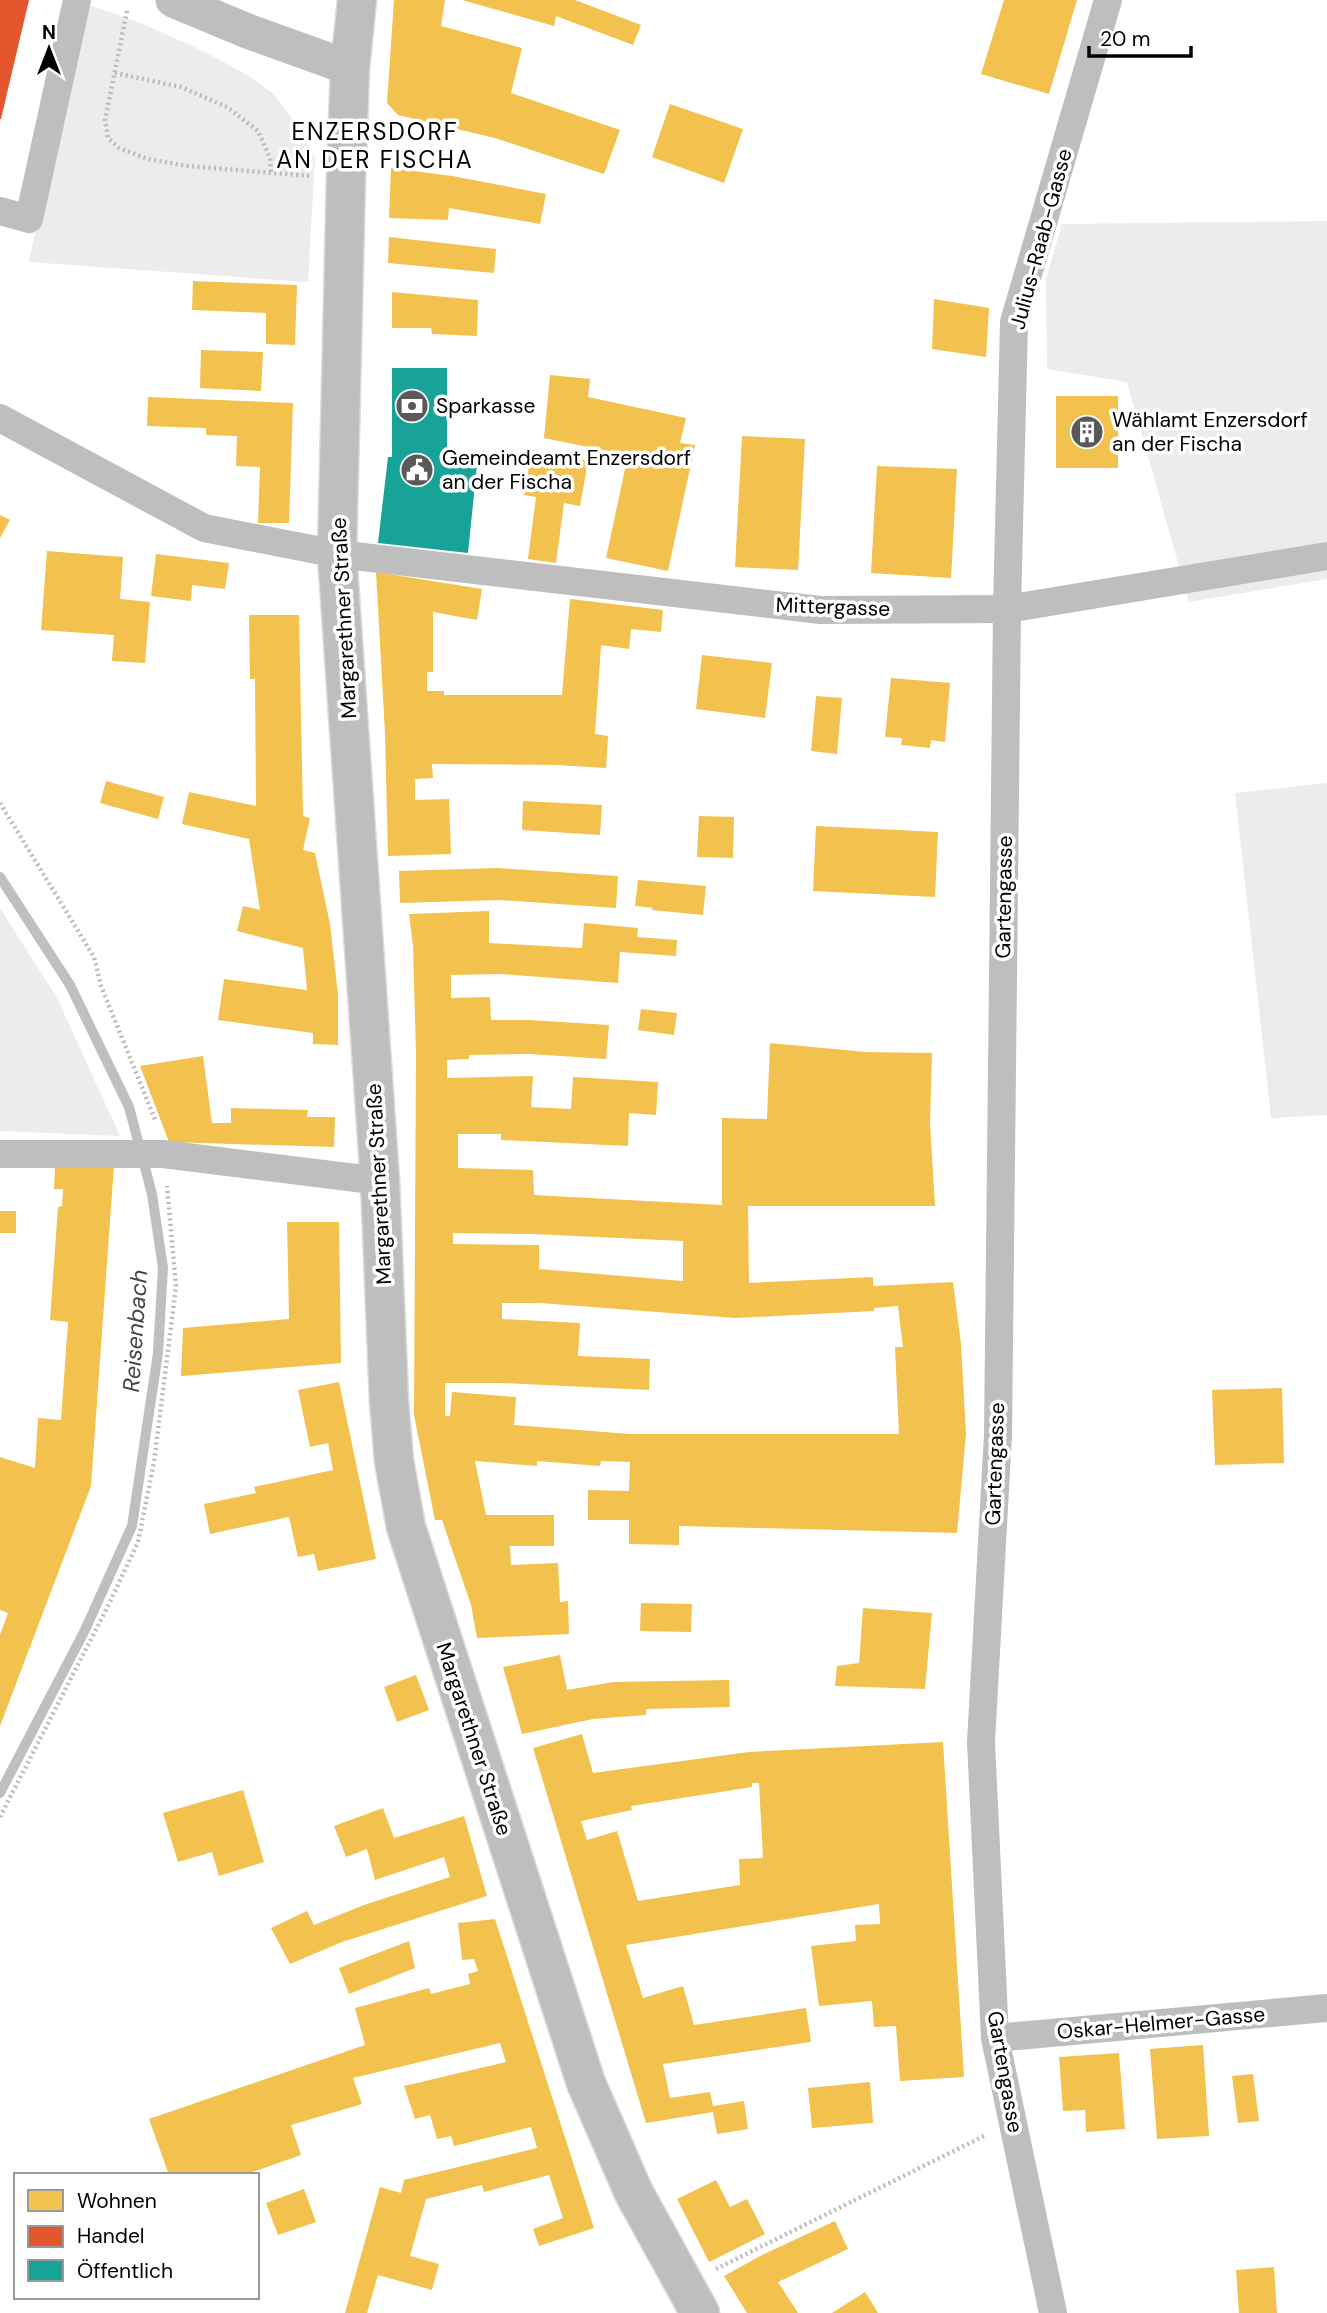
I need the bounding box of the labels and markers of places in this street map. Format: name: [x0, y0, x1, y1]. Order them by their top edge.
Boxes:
bank icon: Sparkasse: [393, 387, 431, 425]
place label: Sparkasse: [436, 392, 536, 420]
place label: Wählamt Enzersdorf an der Fischa: [1112, 406, 1308, 458]
building icon: Wählamt Enzersdorf an der Fischa: [1068, 413, 1106, 451]
place label: Gemeindeamt Enzersdorf an der Fischa: [442, 444, 691, 496]
public building icon: Gemeindeamt Enzersdorf an der Fischa: [398, 451, 436, 489]

